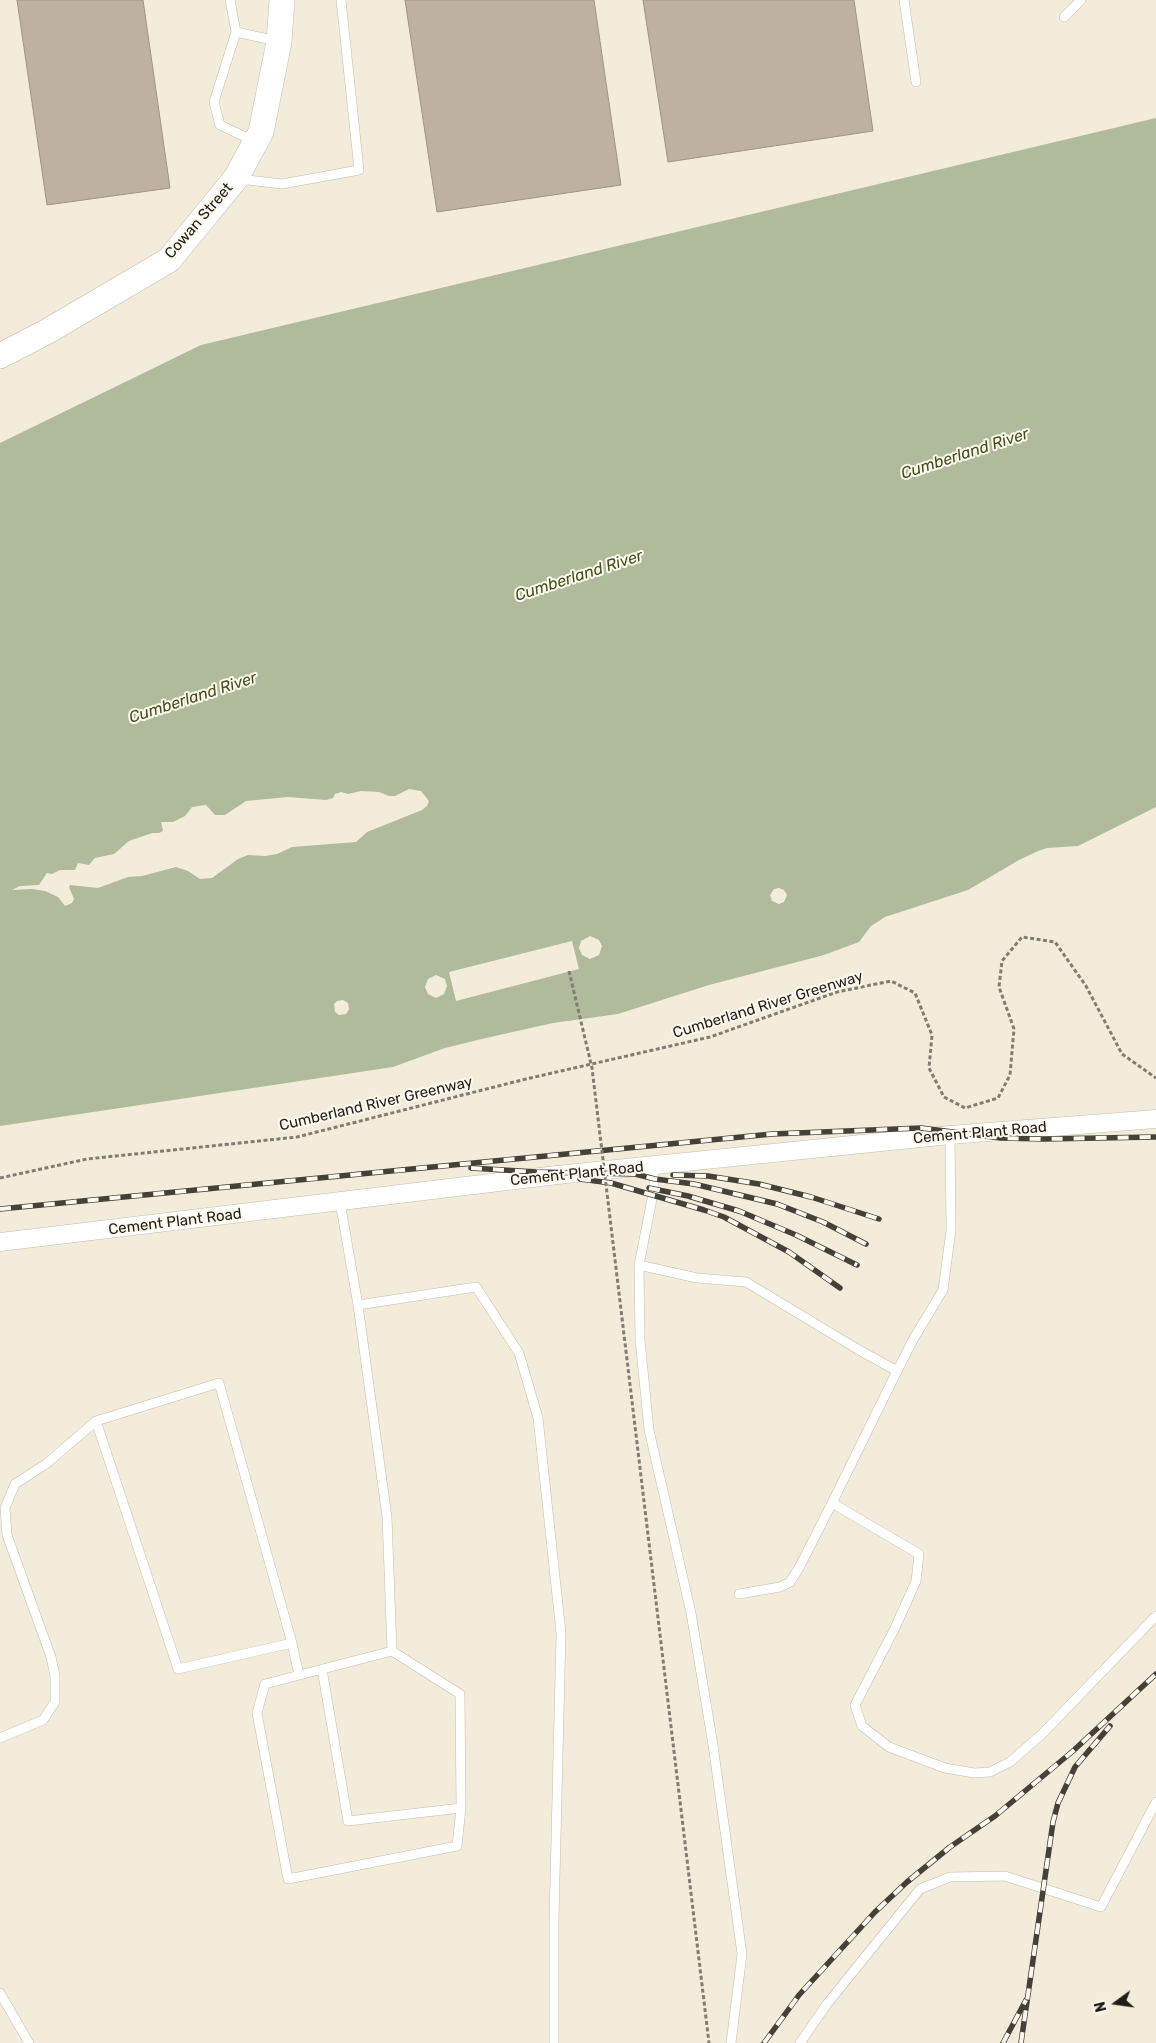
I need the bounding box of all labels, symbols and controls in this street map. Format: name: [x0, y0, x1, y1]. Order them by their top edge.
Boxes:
street label: Cowan Street: [161, 179, 237, 263]
water label: Cumberland River: [899, 424, 1031, 484]
water label: Cumberland River: [513, 546, 645, 606]
water label: Cumberland River: [127, 668, 259, 728]
street label: Cumberland River Greenway: [671, 967, 865, 1043]
street label: Cumberland River Greenway: [278, 1073, 474, 1135]
street label: Cement Plant Road: [912, 1118, 1048, 1148]
street label: Cement Plant Road: [509, 1158, 645, 1190]
street label: Cement Plant Road: [107, 1205, 243, 1239]
north arrow: [1091, 1978, 1141, 2028]
text: N: [1091, 2000, 1110, 2014]

